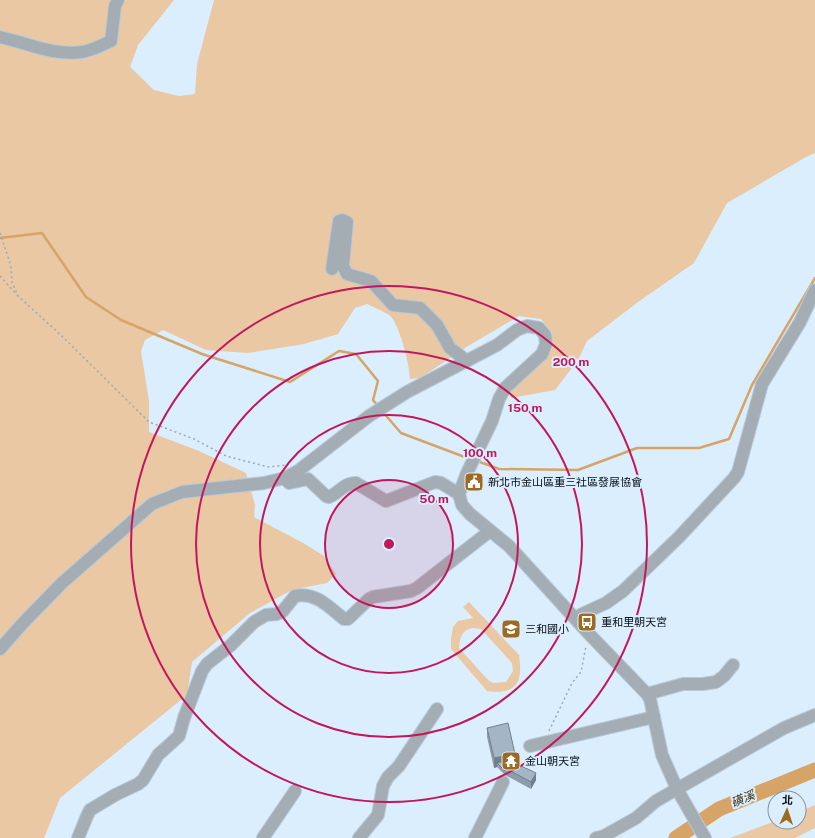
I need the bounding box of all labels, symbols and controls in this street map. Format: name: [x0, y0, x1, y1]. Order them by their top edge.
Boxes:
text: 200 m: [553, 355, 589, 369]
text: 150 m: [508, 401, 542, 415]
text: 100 m: [463, 446, 497, 460]
public building icon: 新北市金山區重三社區發展協會: [463, 471, 485, 493]
place label: 新北市金山區重三社區發展協會: [488, 476, 642, 488]
text: 50 m: [419, 492, 449, 506]
centre of rings: [382, 537, 396, 551]
bus stop icon: 重和里朝天宮: [576, 611, 598, 633]
place label: 重和里朝天宮: [601, 616, 667, 628]
school or university icon: 三和國小: [500, 618, 522, 640]
place label: 三和國小: [525, 623, 569, 635]
temple icon: 金山朝天宮: [500, 750, 522, 772]
place label: 金山朝天宮: [525, 755, 580, 767]
water label: 磺溪: [729, 787, 759, 810]
north arrow: [767, 790, 807, 830]
text: 北: [782, 794, 793, 806]

